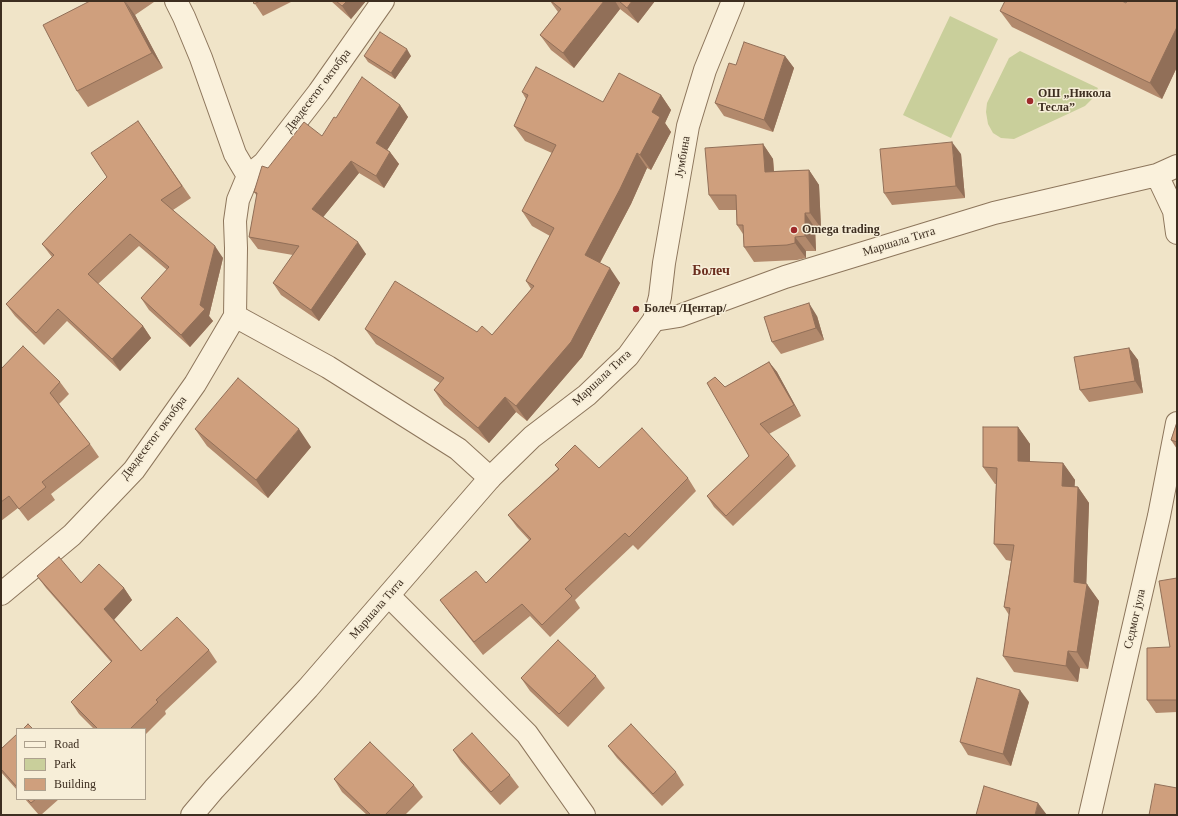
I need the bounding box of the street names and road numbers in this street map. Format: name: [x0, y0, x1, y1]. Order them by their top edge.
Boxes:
street label: Двадесетог октобра: [282, 46, 354, 136]
street label: Јумбина: [672, 135, 694, 179]
street label: Маршала Тита: [861, 224, 937, 260]
street label: Маршала Тита: [570, 347, 634, 409]
street label: Двадесетог октобра: [118, 393, 190, 483]
street label: Маршала Тита: [347, 576, 407, 642]
street label: Седмог јула: [1121, 588, 1149, 650]

